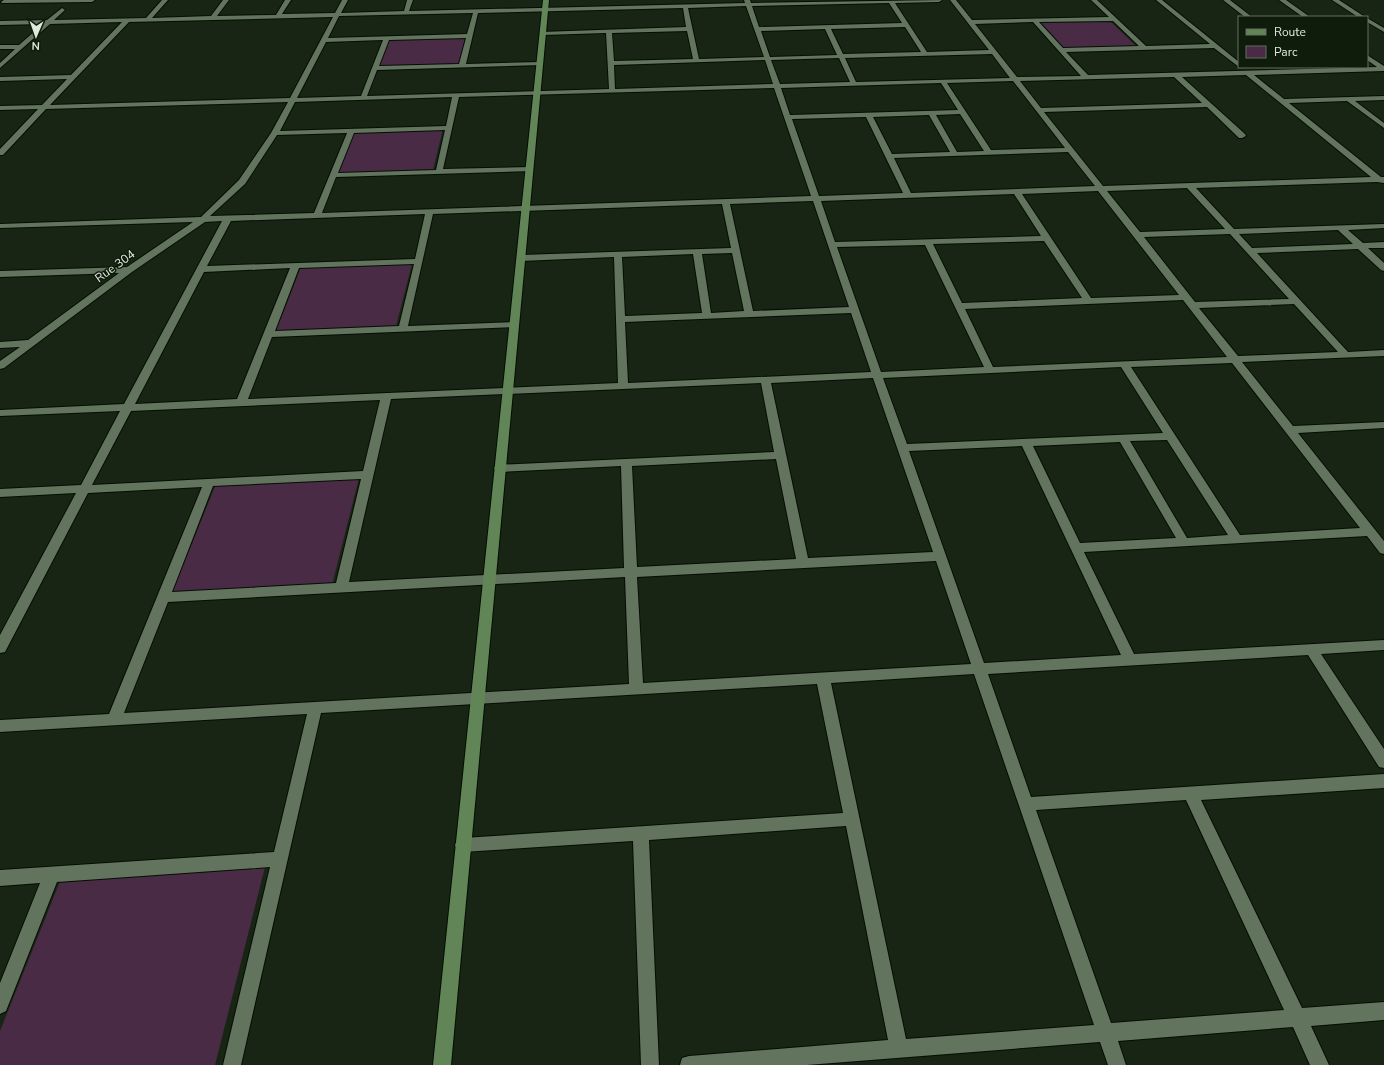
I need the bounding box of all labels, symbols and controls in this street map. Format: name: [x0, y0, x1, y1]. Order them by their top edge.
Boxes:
north arrow: [16, 16, 56, 56]
legend: [1238, 16, 1368, 68]
text: Route: [1274, 24, 1306, 40]
text: N: [31, 38, 40, 53]
text: Parc: [1274, 44, 1298, 60]
street label: Rue 304: [92, 246, 138, 286]

